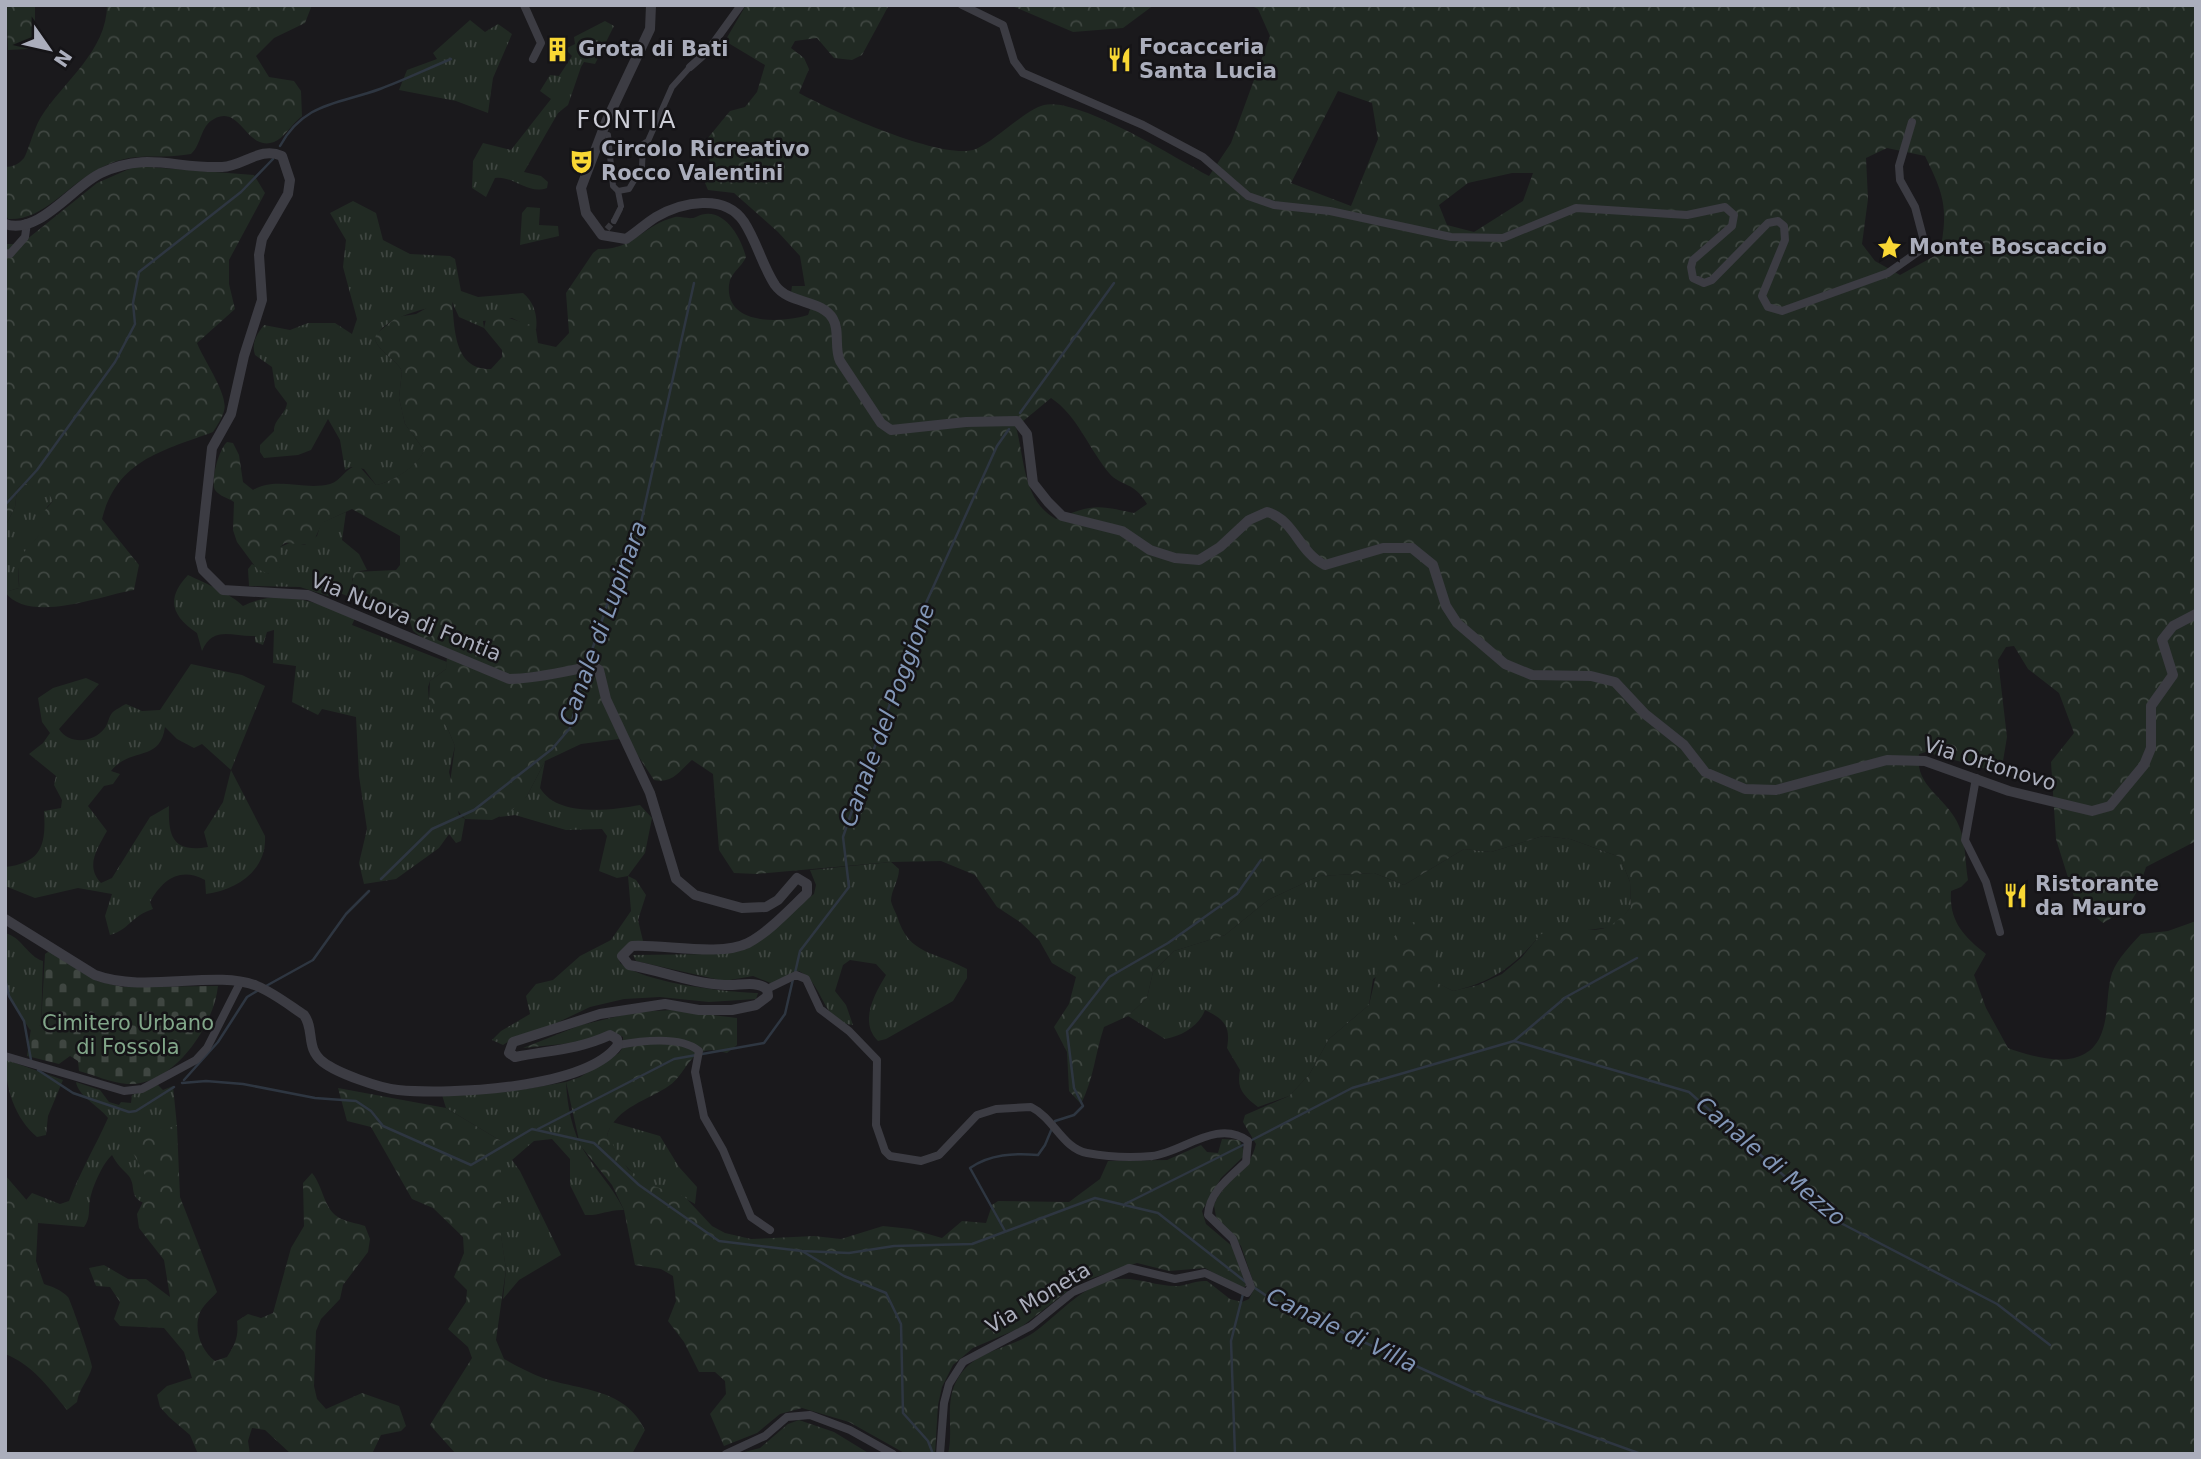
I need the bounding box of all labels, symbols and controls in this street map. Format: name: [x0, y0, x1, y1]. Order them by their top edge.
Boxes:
north arrow: [14, 14, 84, 84]
building icon: Grota di Bati: [544, 35, 572, 63]
place label: Focacceria Santa Lucia: [1139, 35, 1277, 83]
place label: Grota di Bati: [578, 37, 729, 61]
restaurant icon: Focacceria Santa Lucia: [1105, 45, 1133, 73]
text: N: [50, 46, 77, 71]
district label: FONTIA: [577, 106, 677, 134]
place label: Circolo Ricreativo Rocco Valentini: [601, 137, 810, 185]
theatre icon: Circolo Ricreativo Rocco Valentini: [567, 147, 595, 175]
place icon: Monte Boscaccio: [1875, 233, 1903, 261]
place label: Monte Boscaccio: [1909, 235, 2107, 259]
water label: Canale di Lupinara: [554, 517, 652, 729]
street label: Via Nuova di Fontia: [307, 568, 505, 666]
water label: Canale del Poggione: [835, 600, 939, 830]
street label: Via Ortonovo: [1921, 733, 2059, 795]
place label: Ristorante da Mauro: [2035, 872, 2159, 920]
restaurant icon: Ristorante da Mauro: [2001, 882, 2029, 910]
park label: Cimitero Urbano di Fossola: [42, 1011, 214, 1059]
water label: Canale di Mezzo: [1691, 1091, 1851, 1231]
street label: Via Moneta: [981, 1257, 1095, 1339]
water label: Canale di Villa: [1263, 1282, 1421, 1378]

